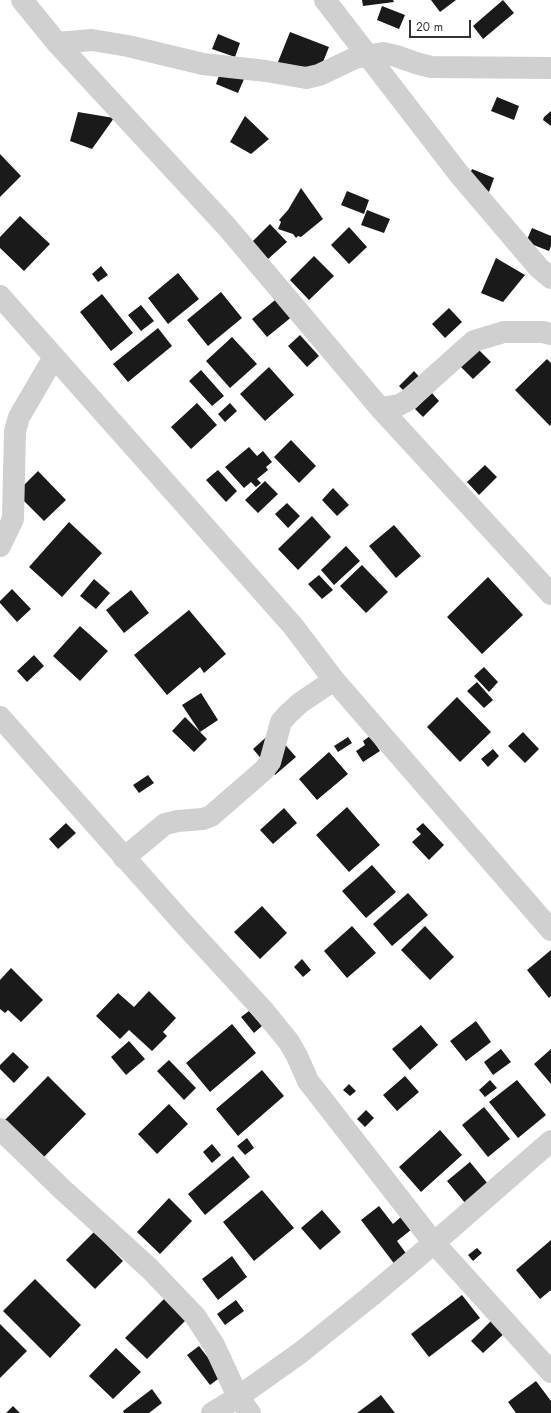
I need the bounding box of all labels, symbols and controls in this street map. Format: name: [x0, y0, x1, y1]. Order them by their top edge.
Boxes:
scale bar: [411, 12, 473, 38]
text: 20 m: [416, 18, 443, 36]

